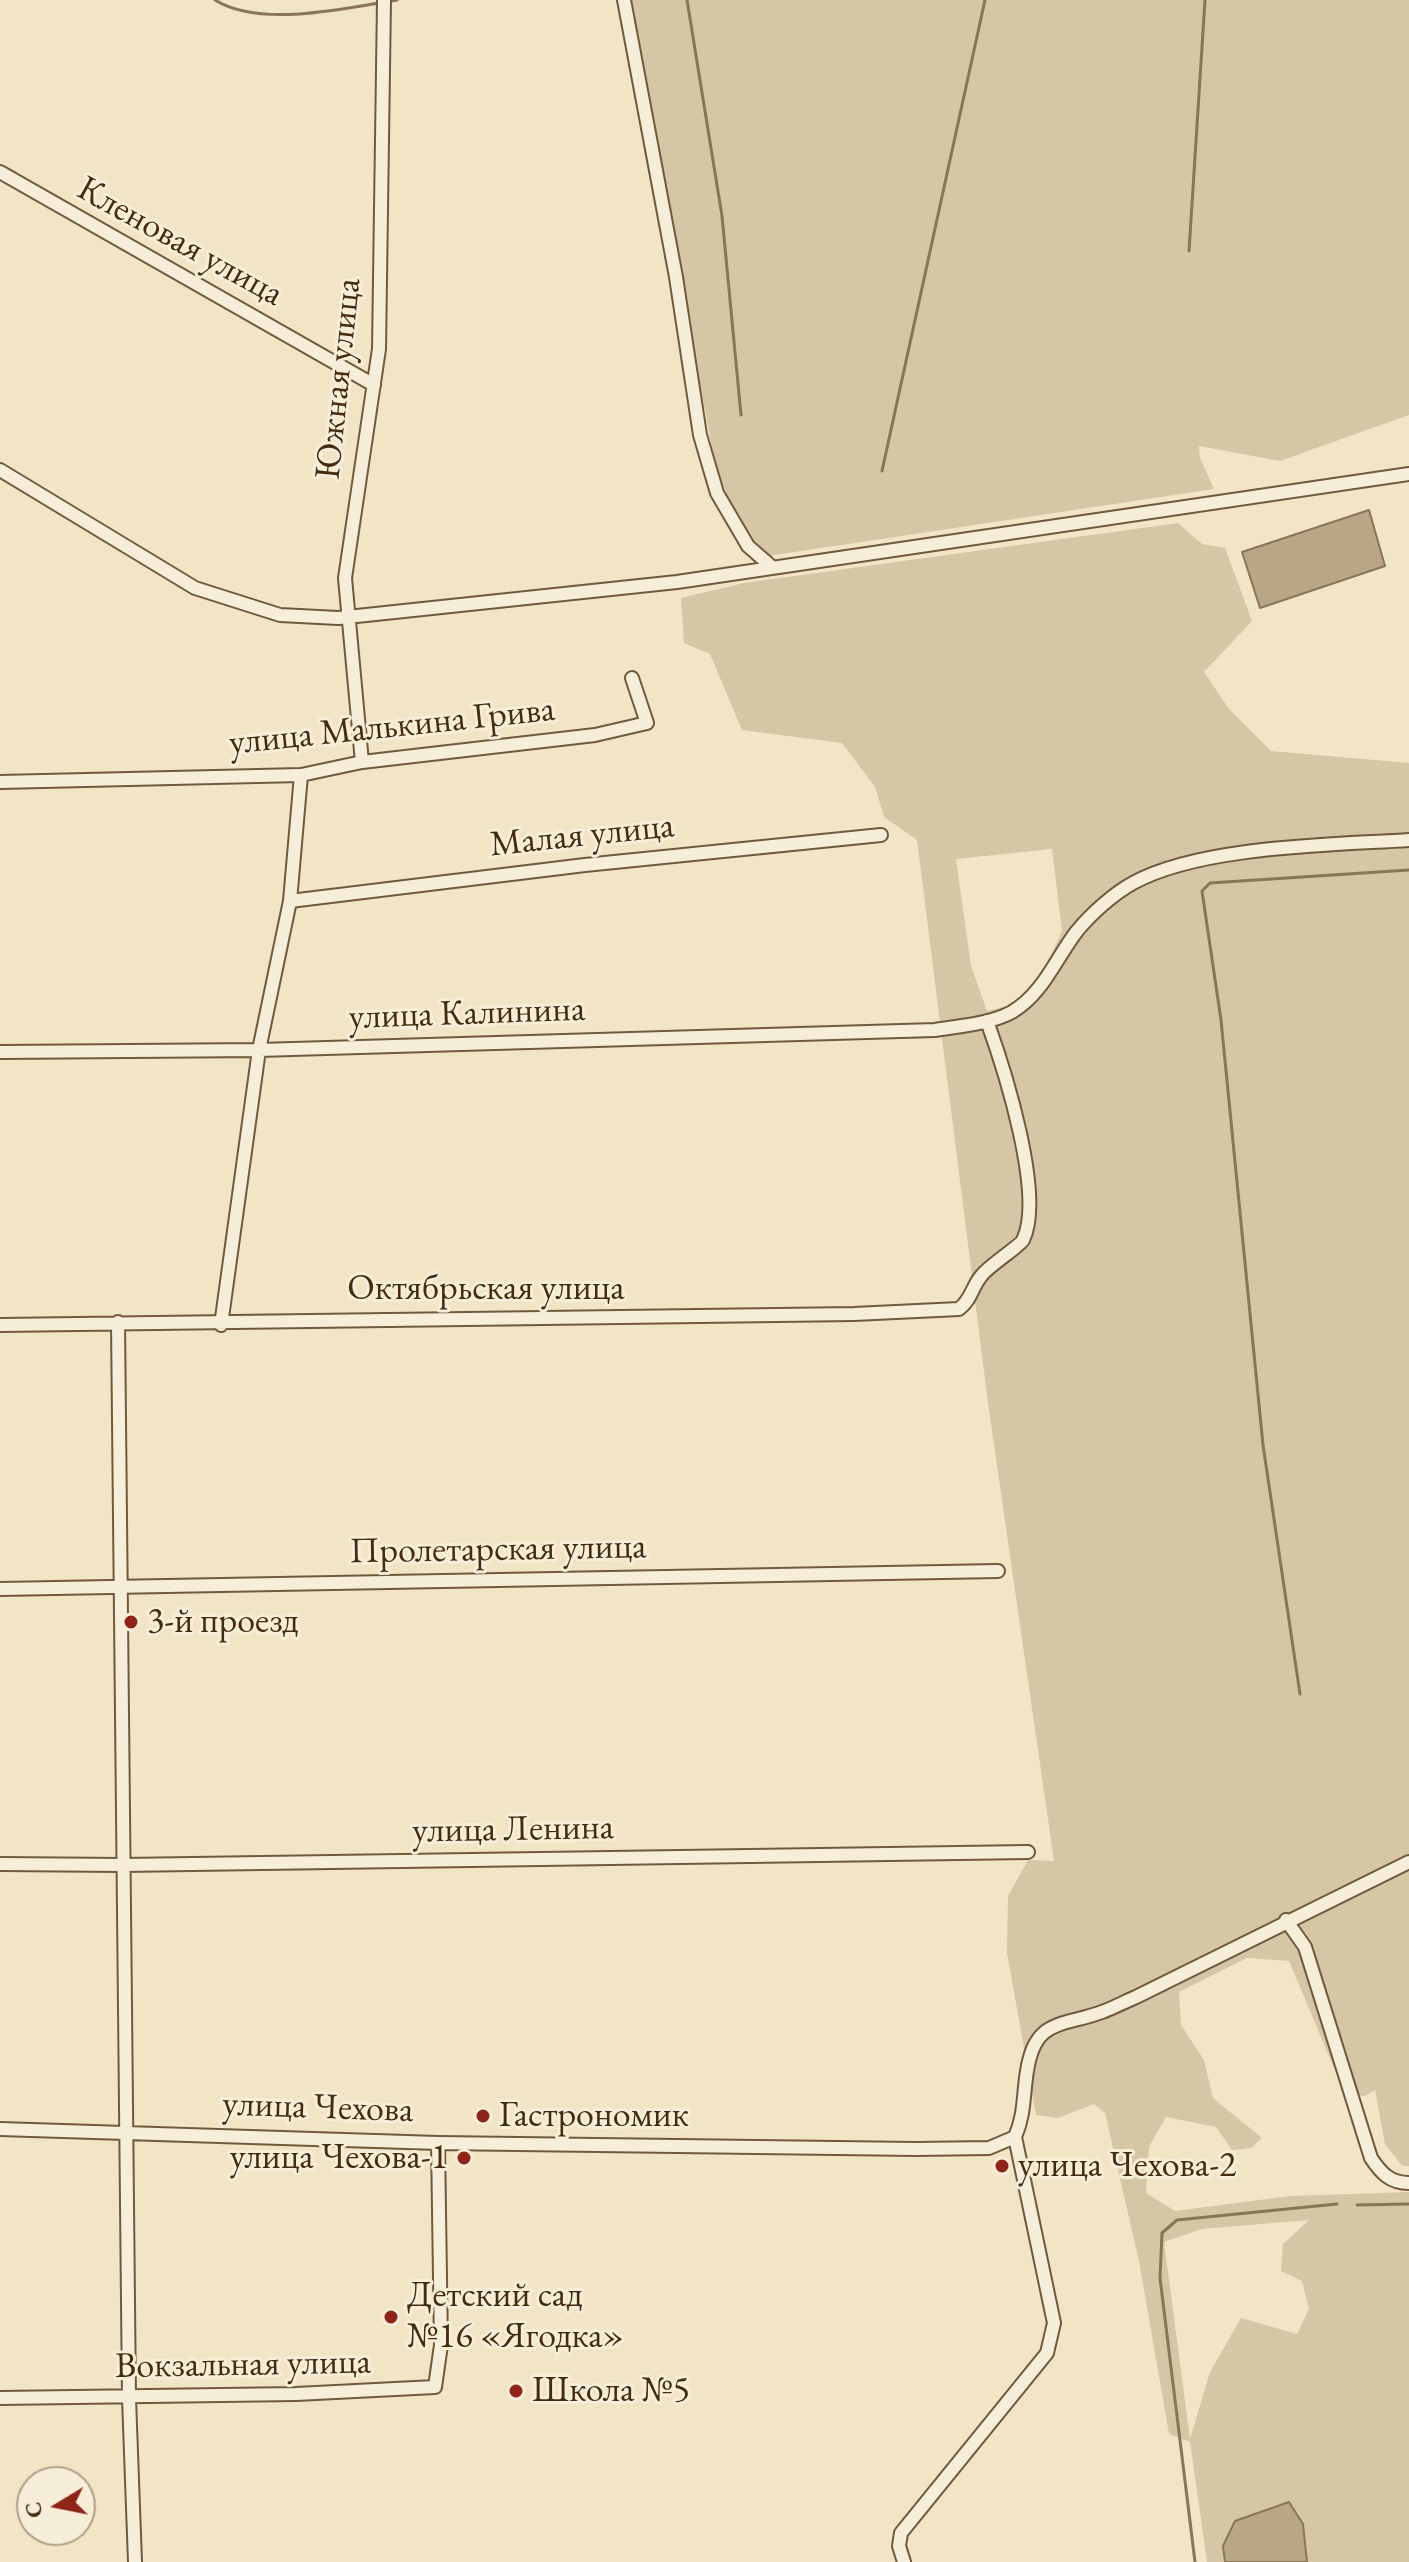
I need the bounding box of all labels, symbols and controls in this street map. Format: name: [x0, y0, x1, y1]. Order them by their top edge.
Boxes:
street label: Кленовая улица: [70, 168, 290, 316]
street label: Южная улица: [307, 276, 371, 482]
street label: улица Малькина Грива: [227, 688, 557, 766]
street label: Малая улица: [488, 805, 676, 867]
street label: улица Калинина: [348, 988, 586, 1040]
street label: Октябрьская улица: [347, 1267, 625, 1311]
street label: Пролетарская улица: [349, 1526, 647, 1574]
place label: 3-й проезд: [147, 1600, 299, 1644]
marker: 3-й проезд: [122, 1613, 140, 1631]
street label: улица Ленина: [412, 1807, 614, 1853]
street label: улица Чехова: [222, 2083, 414, 2133]
place label: Гастрономик: [499, 2094, 689, 2138]
marker: Гастрономик: [474, 2107, 492, 2125]
place label: улица Чехова-1: [230, 2136, 448, 2180]
place label: улица Чехова-2: [1018, 2144, 1236, 2188]
marker: улица Чехова-1: [455, 2149, 473, 2167]
marker: улица Чехова-2: [993, 2157, 1011, 2175]
place label: Детский сад №16 «Ягодка»: [407, 2274, 624, 2359]
marker: Детский сад №16 «Ягодка»: [382, 2308, 400, 2326]
street label: Вокзальная улица: [115, 2341, 371, 2389]
place label: Школа №5: [532, 2369, 690, 2413]
marker: Школа №5: [507, 2382, 525, 2400]
north arrow: [16, 2466, 96, 2546]
text: С: [18, 2500, 49, 2520]

